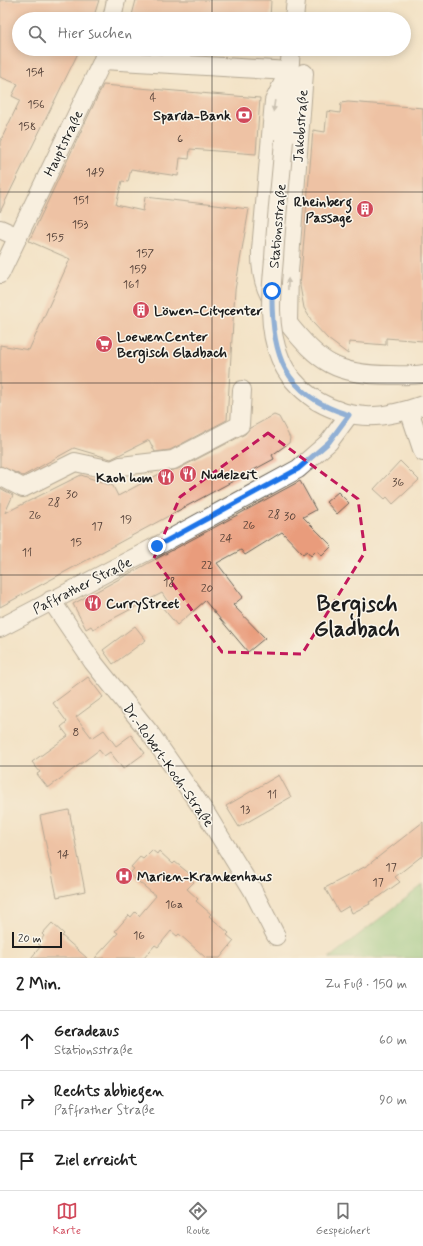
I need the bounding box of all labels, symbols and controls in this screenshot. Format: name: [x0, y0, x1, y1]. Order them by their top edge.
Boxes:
search box: [12, 12, 411, 56]
icon: search: [26, 23, 48, 45]
text: Hier suchen: [58, 24, 132, 44]
house number: 154: [26, 65, 44, 81]
street label: Jakobstraße: [289, 89, 313, 163]
house number: 4: [150, 90, 157, 106]
house number: 156: [27, 97, 45, 113]
one-way arrow: [271, 100, 277, 112]
bank icon: Sparda-Bank: [234, 105, 254, 125]
street label: Hauptstraße: [40, 107, 88, 179]
place label: Sparda-Bank: [153, 107, 231, 125]
house number: 158: [18, 119, 36, 135]
house number: 6: [177, 131, 183, 147]
house number: 149: [86, 165, 104, 181]
street label: Stationsstraße: [265, 183, 291, 269]
house number: 151: [73, 193, 89, 209]
place label: Rheinberg Passage: [294, 193, 352, 228]
building icon: Rheinberg Passage: [355, 199, 375, 219]
house number: 153: [72, 217, 88, 233]
house number: 155: [46, 230, 65, 246]
house number: 157: [136, 246, 155, 262]
house number: 159: [129, 262, 147, 278]
house number: 161: [123, 277, 139, 293]
one-way arrow: [285, 278, 292, 290]
route start: [263, 282, 281, 300]
building icon: Löwen-Citycenter: [131, 300, 151, 320]
place label: Löwen-Citycenter: [154, 302, 263, 320]
place label: LoewenCenter Bergisch Gladbach: [117, 328, 227, 364]
supermarket icon: LoewenCenter Bergisch Gladbach: [94, 334, 114, 354]
restaurant icon: Nudelzeit: [178, 464, 198, 484]
place label: Nudelzeit: [201, 466, 258, 484]
restaurant icon: Kaoh hom: [156, 467, 176, 487]
place label: Kaoh hom: [96, 469, 153, 487]
house number: 36: [392, 475, 404, 491]
house number: 30: [66, 487, 78, 503]
house number: 28: [48, 495, 60, 511]
house number: 28: [268, 507, 280, 523]
house number: 26: [29, 508, 42, 524]
house number: 30: [284, 509, 296, 525]
house number: 19: [120, 512, 132, 528]
house number: 26: [243, 518, 256, 534]
house number: 17: [91, 519, 103, 535]
house number: 24: [219, 531, 233, 547]
house number: 15: [70, 535, 82, 551]
route end: [148, 537, 166, 555]
house number: 11: [22, 545, 32, 561]
street label: Paffrather Straße: [30, 553, 135, 619]
house number: 22: [201, 558, 213, 574]
house number: 18: [163, 575, 175, 591]
house number: 20: [201, 581, 214, 597]
district label: Bergisch Gladbach: [314, 591, 400, 644]
restaurant icon: CurryStreet: [83, 593, 103, 613]
place label: CurryStreet: [106, 595, 180, 613]
street label: Dr.-Robert-Koch-Straße: [119, 700, 218, 831]
house number: 8: [73, 725, 79, 741]
house number: 11: [267, 787, 277, 803]
house number: 13: [240, 802, 250, 818]
house number: 14: [57, 847, 69, 863]
house number: 17: [385, 860, 397, 876]
hospital icon: Marien-Krankenhaus: [114, 866, 134, 886]
place label: Marien-Krankenhaus: [137, 868, 273, 886]
house number: 17: [372, 875, 384, 891]
house number: 16a: [165, 897, 183, 913]
house number: 16: [133, 928, 145, 944]
scale bar: [12, 930, 62, 949]
text: 20 m: [18, 932, 41, 946]
text: 2 Min.: [16, 973, 61, 995]
text: Zu Fuß · 150 m: [324, 976, 407, 993]
text: Geradeaus: [54, 1022, 119, 1042]
icon: ahead: [16, 1030, 38, 1052]
text: 60 m: [379, 1032, 407, 1049]
text: Stationsstraße: [54, 1042, 133, 1059]
text: Rechts abbiegen: [54, 1082, 164, 1102]
icon: right: [16, 1090, 38, 1112]
text: 90 m: [379, 1092, 407, 1109]
text: Paffrather Straße: [54, 1102, 155, 1119]
icon: arrive: [16, 1150, 38, 1172]
text: Ziel erreicht: [54, 1151, 137, 1171]
tab: Karte: [53, 1200, 81, 1238]
tab: Route: [186, 1200, 210, 1238]
tab: Gespeichert: [316, 1200, 370, 1238]

